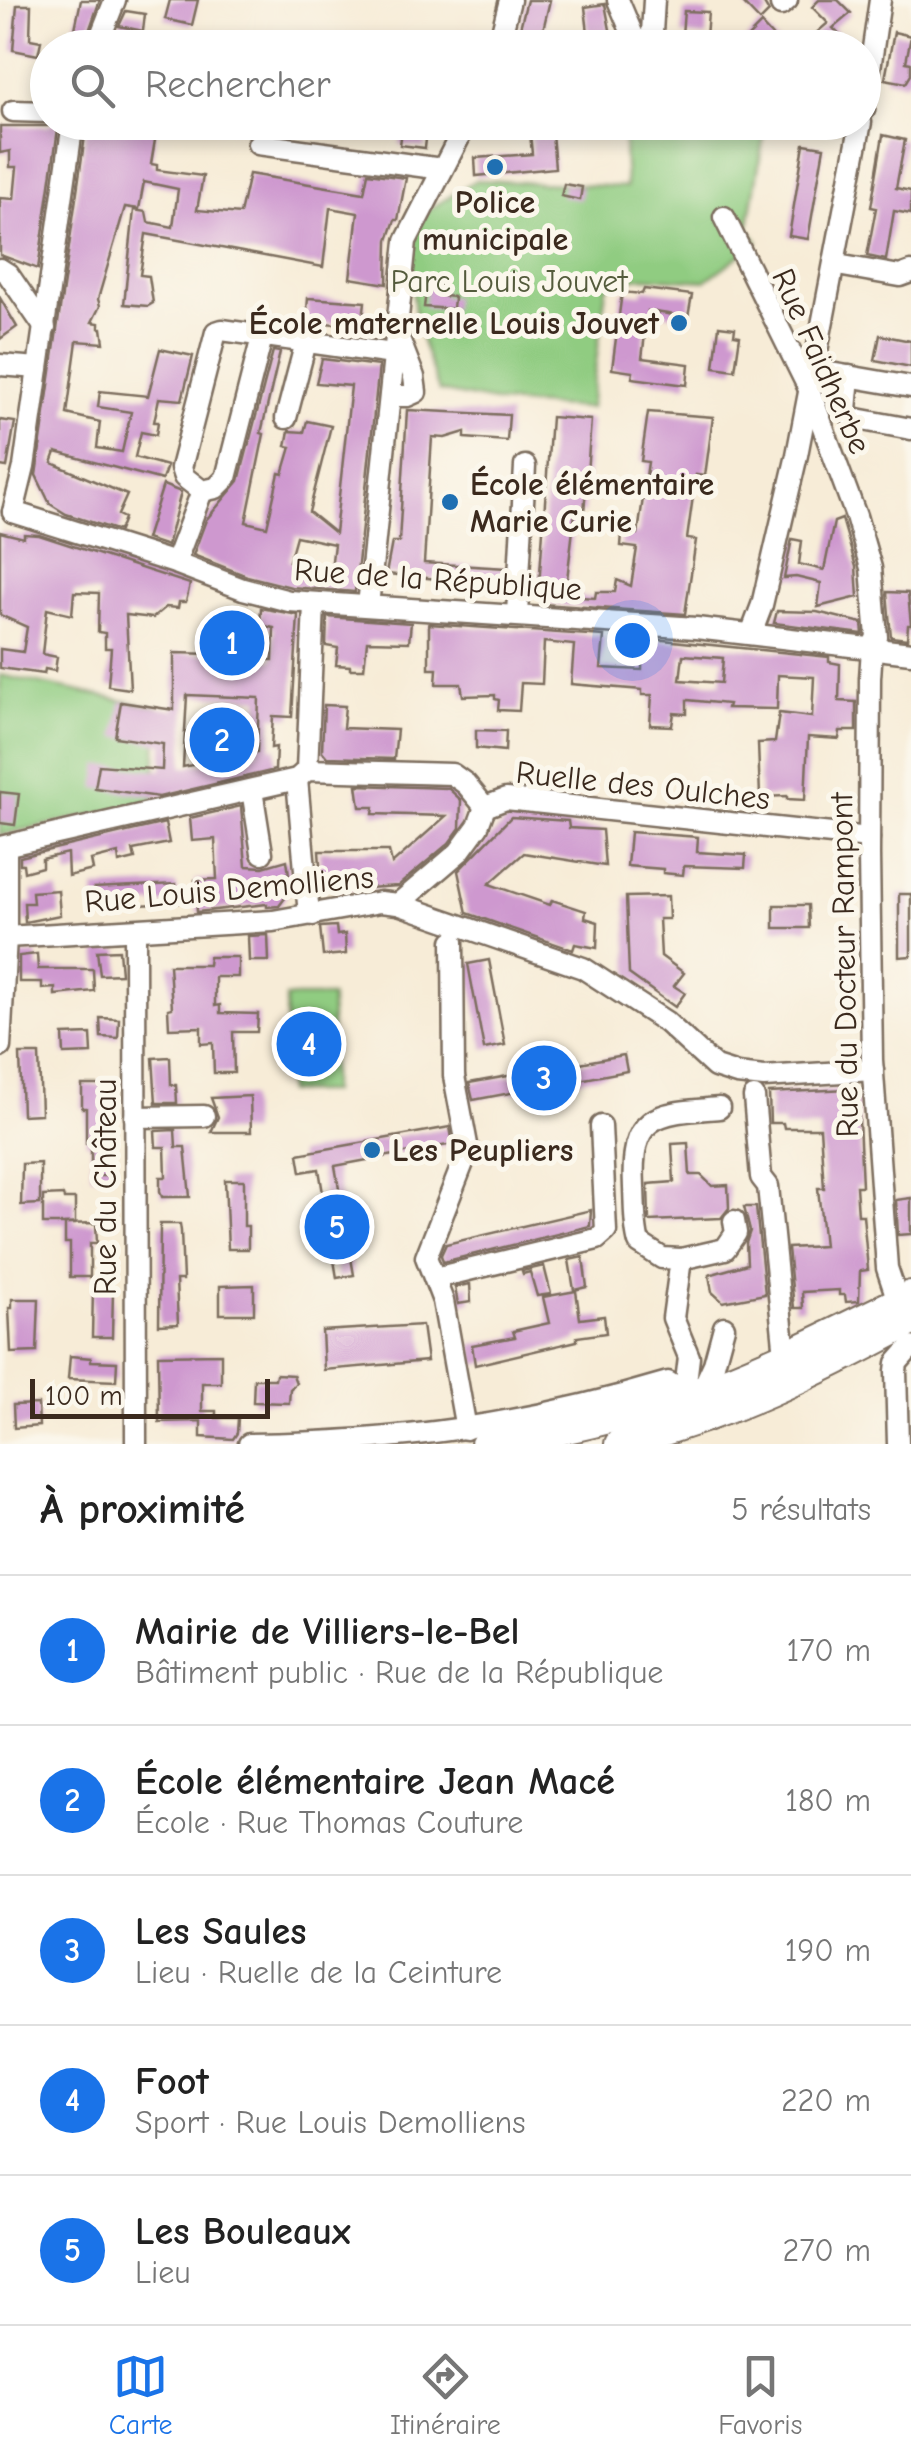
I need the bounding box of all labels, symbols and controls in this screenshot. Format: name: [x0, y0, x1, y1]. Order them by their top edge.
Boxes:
search box: [30, 30, 881, 140]
icon: search: [65, 58, 120, 113]
text: Rechercher: [145, 63, 331, 107]
marker: Police municipale: [484, 156, 506, 178]
place label: Police municipale: [422, 184, 568, 258]
park label: Parc Louis Jouvet: [391, 263, 628, 300]
street label: Rue Faidherbe: [764, 263, 879, 459]
place label: École maternelle Louis Jouvet: [249, 304, 659, 342]
marker: École maternelle Louis Jouvet: [668, 312, 690, 334]
place label: École élémentaire Marie Curie: [470, 465, 714, 540]
marker: École élémentaire Marie Curie: [439, 491, 461, 513]
street label: Rue de la République: [293, 551, 583, 608]
pin: 1: [200, 606, 264, 680]
your location: [607, 615, 658, 666]
pin: 2: [190, 702, 254, 778]
street label: Ruelle des Oulches: [514, 754, 772, 817]
street label: Rue du Docteur Rampont: [823, 791, 866, 1138]
street label: Rue Louis Demolliens: [83, 858, 375, 921]
pin: 4: [276, 1006, 342, 1082]
pin: 3: [512, 1040, 576, 1116]
street label: Rue du Château: [87, 1079, 124, 1295]
place label: Les Peupliers: [392, 1132, 573, 1169]
marker: Les Peupliers: [361, 1139, 383, 1161]
pin: 5: [304, 1190, 370, 1264]
scale bar: [30, 1374, 270, 1418]
text: 100 m: [45, 1380, 123, 1412]
text: À proximité: [40, 1485, 245, 1534]
text: 5 résultats: [731, 1491, 871, 1528]
text: Mairie de Villiers-le-Bel: [135, 1610, 519, 1654]
text: 1: [66, 1632, 79, 1669]
text: 170 m: [787, 1632, 871, 1669]
text: Bâtiment public · Rue de la République: [135, 1654, 663, 1691]
text: École élémentaire Jean Macé: [135, 1760, 615, 1804]
text: 2: [65, 1782, 80, 1819]
text: 180 m: [785, 1782, 871, 1819]
text: École · Rue Thomas Couture: [135, 1804, 523, 1841]
text: Les Saules: [135, 1910, 306, 1954]
text: 3: [65, 1932, 80, 1969]
text: 190 m: [785, 1932, 871, 1969]
text: Lieu · Ruelle de la Ceinture: [135, 1954, 502, 1991]
text: Foot: [135, 2060, 209, 2104]
text: 4: [65, 2082, 80, 2119]
text: 220 m: [781, 2082, 871, 2119]
text: Sport · Rue Louis Demolliens: [135, 2104, 525, 2141]
text: Les Bouleaux: [135, 2210, 351, 2254]
text: 5: [64, 2232, 81, 2269]
text: 270 m: [783, 2232, 871, 2269]
text: Lieu: [135, 2254, 191, 2291]
tab: Carte: [109, 2349, 173, 2441]
tab: Itinéraire: [390, 2349, 501, 2441]
tab: Favoris: [718, 2349, 802, 2441]

